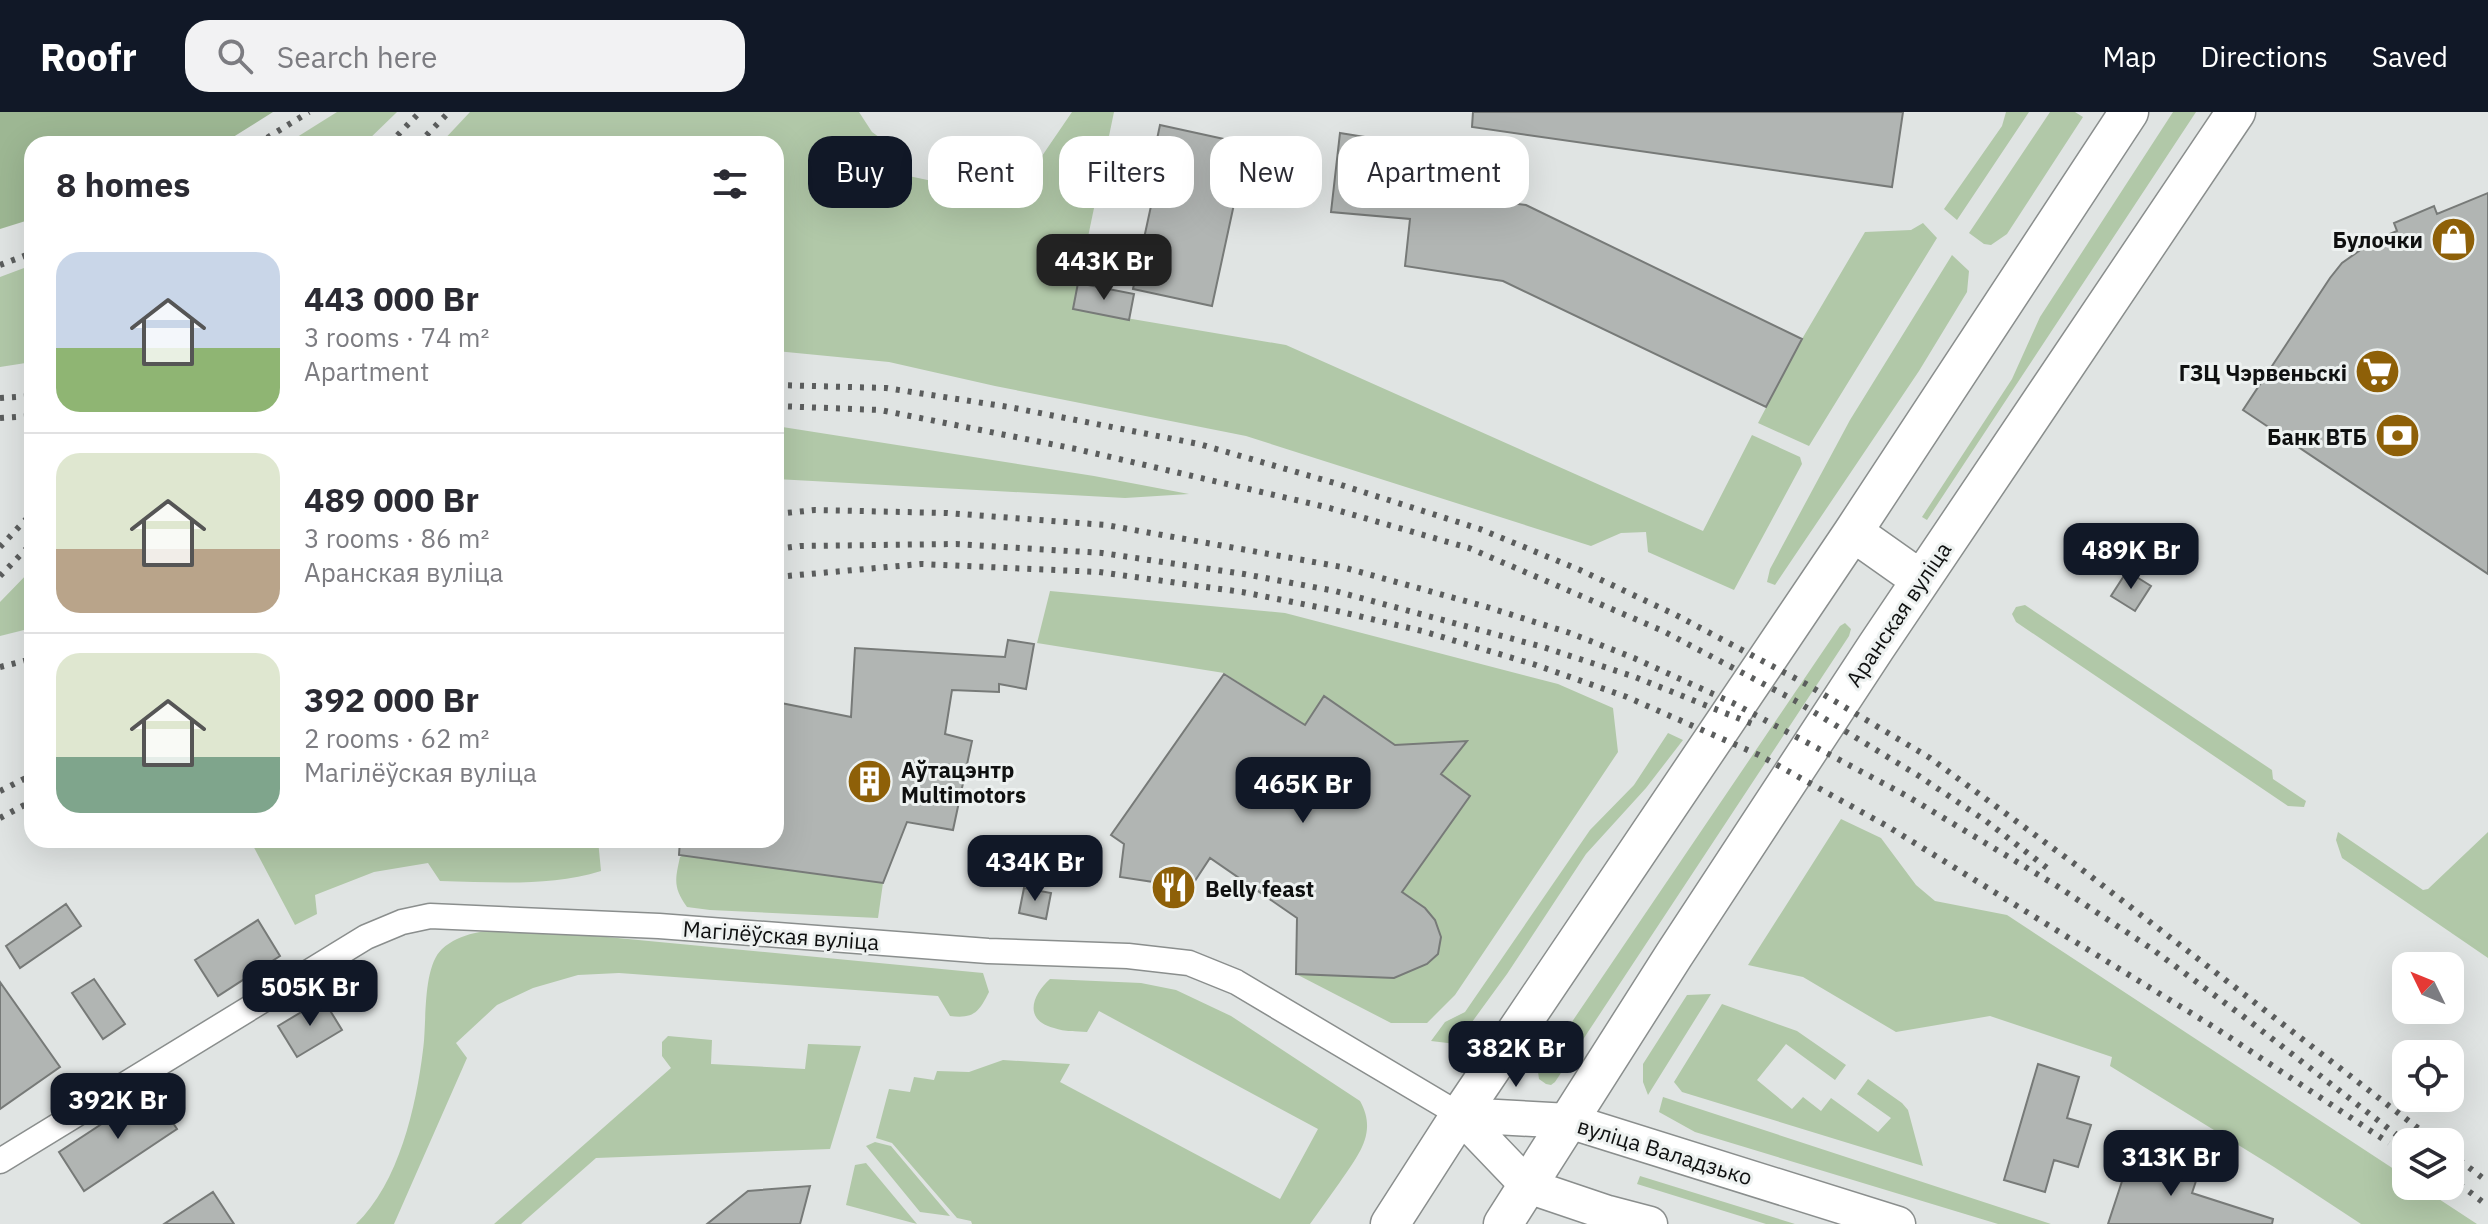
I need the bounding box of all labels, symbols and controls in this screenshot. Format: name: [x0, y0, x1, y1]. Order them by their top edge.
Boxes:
search box: [185, 20, 745, 92]
text: Roofr: [40, 32, 137, 81]
icon: search: [213, 34, 257, 78]
text: Search here: [277, 37, 438, 76]
text: Map: [2102, 38, 2156, 75]
text: Directions: [2200, 38, 2328, 75]
text: Saved: [2372, 38, 2448, 75]
chip: Buy: [808, 136, 912, 208]
chip: Rent: [928, 136, 1043, 208]
chip: Filters: [1059, 136, 1194, 208]
chip: New: [1210, 136, 1322, 208]
chip: Apartment: [1338, 136, 1529, 208]
text: 8 homes: [56, 162, 191, 206]
icon: filters: [708, 162, 752, 206]
shop icon: Булочки: [2430, 215, 2478, 263]
place label: Булочки: [2332, 225, 2423, 254]
pin: 443K Br: [1030, 234, 1178, 302]
text: 443K Br: [1055, 243, 1153, 277]
text: 443 000 Br: [304, 276, 479, 320]
icon: home: [120, 284, 216, 380]
text: 3 rooms · 74 m²: [304, 320, 489, 354]
supermarket icon: ГЗЦ Чэрвеньскі: [2354, 348, 2402, 396]
text: Apartment: [304, 354, 429, 388]
place label: ГЗЦ Чэрвеньскі: [2179, 358, 2347, 387]
bank icon: Банк ВТБ: [2374, 412, 2422, 460]
place label: Банк ВТБ: [2267, 422, 2367, 451]
text: 489 000 Br: [304, 477, 479, 521]
icon: home: [120, 485, 216, 581]
text: 3 rooms · 86 m²: [304, 521, 489, 555]
pin: 489K Br: [2057, 523, 2205, 591]
text: 489K Br: [2082, 532, 2180, 566]
street label: Аранская вуліца: [1839, 536, 1957, 692]
text: Аранская вуліца: [304, 555, 504, 589]
text: 392 000 Br: [304, 677, 479, 721]
icon: home: [120, 685, 216, 781]
text: 2 rooms · 62 m²: [304, 721, 489, 755]
text: Магілёўская вуліца: [304, 755, 537, 789]
place label: Аўтацэнтр Multimotors: [901, 755, 1026, 809]
pin: 465K Br: [1229, 757, 1377, 825]
building icon: Аўтацэнтр Multimotors: [846, 758, 894, 806]
text: 465K Br: [1254, 766, 1352, 800]
pin: 434K Br: [961, 835, 1109, 903]
text: 434K Br: [986, 844, 1084, 878]
restaurant icon: Belly feast: [1150, 864, 1198, 912]
place label: Belly feast: [1205, 874, 1314, 903]
street label: Магілёўская вуліца: [682, 914, 881, 956]
north arrow: [2392, 952, 2464, 1024]
map controls: [2392, 952, 2464, 1200]
pin: 505K Br: [236, 960, 384, 1028]
text: 505K Br: [261, 969, 359, 1003]
pin: 382K Br: [1442, 1021, 1590, 1089]
text: 382K Br: [1467, 1030, 1565, 1064]
button: locate: [2392, 1040, 2464, 1112]
pin: 392K Br: [44, 1073, 192, 1141]
text: 392K Br: [69, 1082, 167, 1116]
street label: вуліца Валадзько: [1574, 1111, 1756, 1191]
button: layers: [2392, 1128, 2464, 1200]
pin: 313K Br: [2097, 1130, 2245, 1198]
text: 313K Br: [2122, 1139, 2220, 1173]

